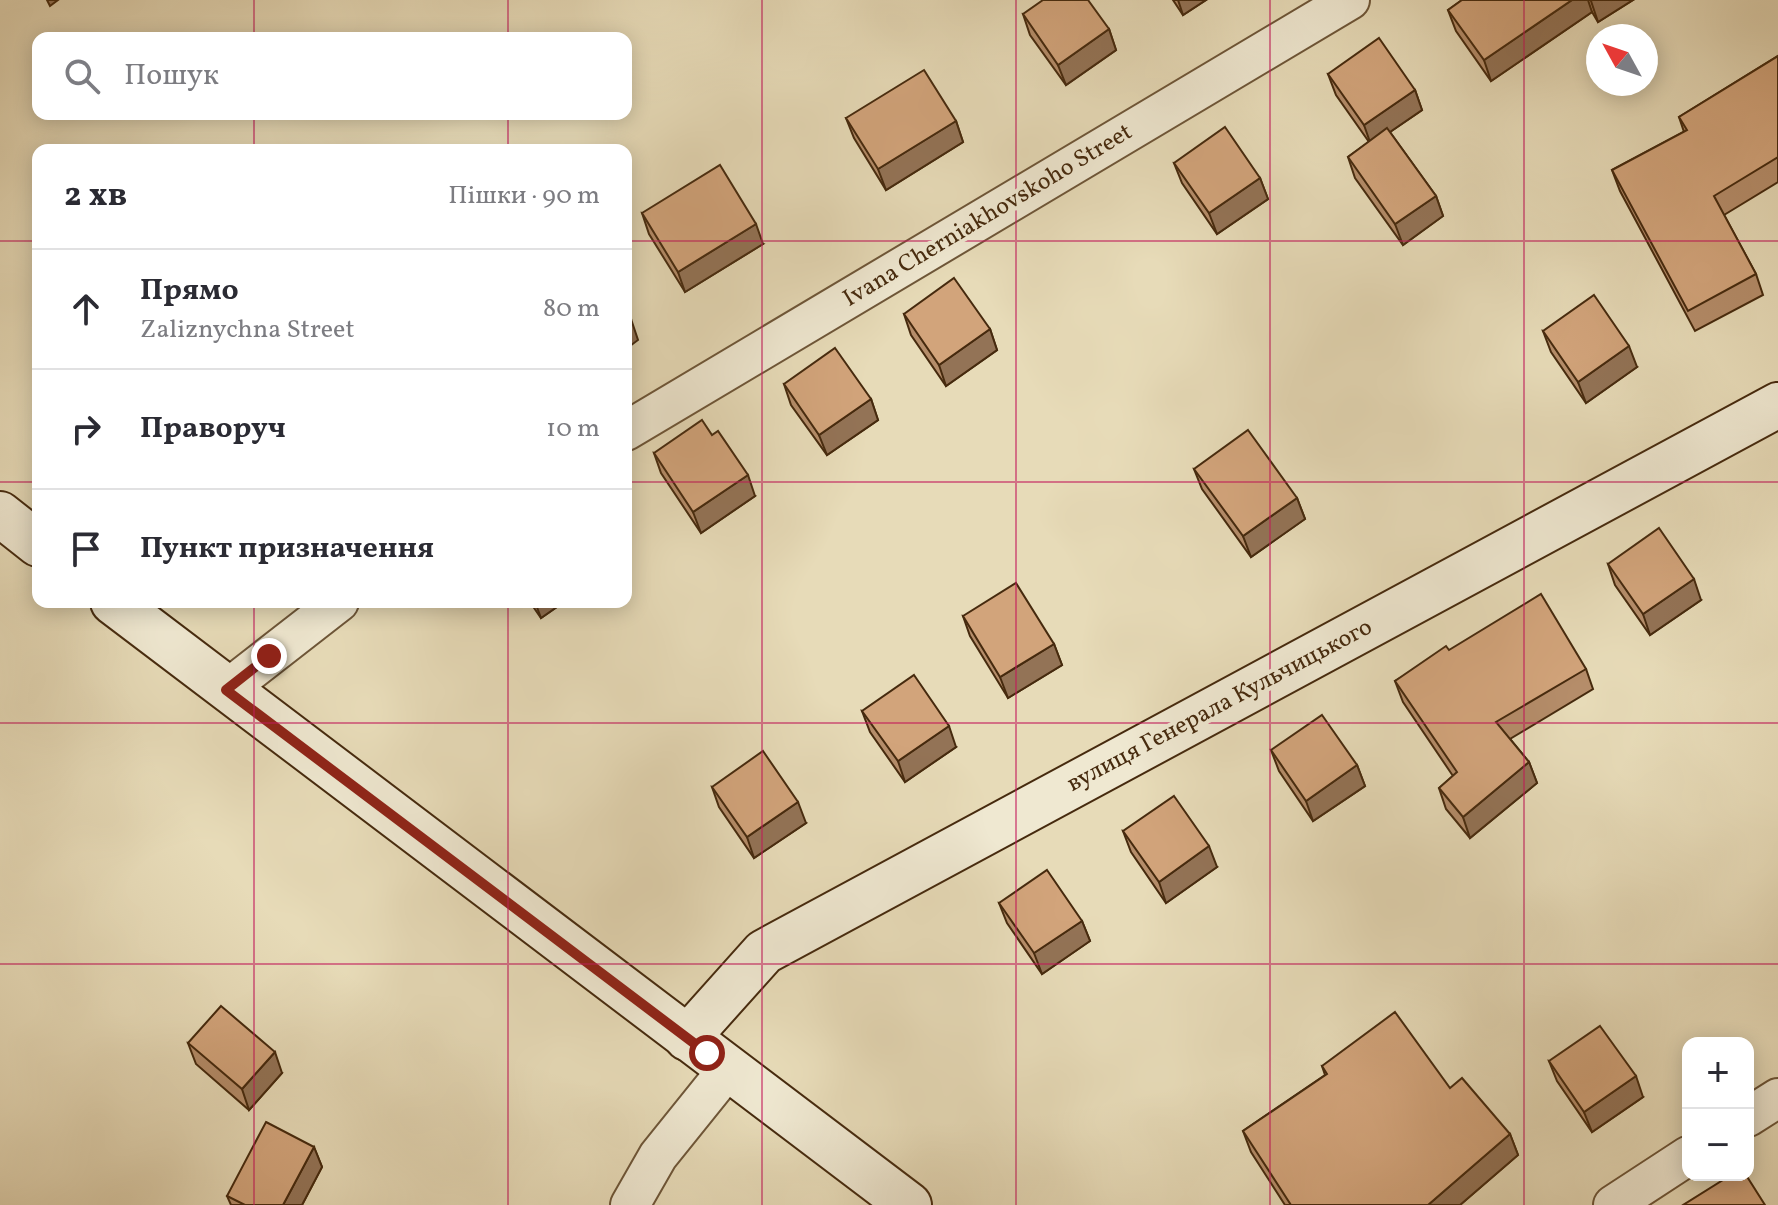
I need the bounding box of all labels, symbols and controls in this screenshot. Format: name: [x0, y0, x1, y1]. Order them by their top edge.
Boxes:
north arrow: [1586, 24, 1658, 96]
search box: [32, 32, 632, 120]
icon: search: [60, 54, 104, 98]
text: Пошук: [124, 55, 219, 97]
street label: Ivana Cherniakhovskoho Street: [837, 116, 1139, 316]
text: 2 хв: [64, 173, 127, 220]
text: Пішки · 90 m: [448, 178, 600, 214]
text: Прямо: [140, 270, 239, 312]
icon: ahead: [64, 287, 108, 331]
text: 80 m: [543, 291, 600, 327]
text: Zaliznychna Street: [140, 312, 355, 348]
icon: right: [64, 407, 108, 451]
text: Праворуч: [140, 408, 286, 450]
text: 10 m: [546, 411, 600, 447]
icon: arrive: [64, 527, 108, 571]
text: Пункт призначення: [140, 528, 434, 570]
street label: вулиця Генерала Кульчицького: [1061, 611, 1379, 801]
route end: [251, 638, 287, 674]
route start: [689, 1035, 725, 1071]
map controls: [1682, 1037, 1754, 1181]
button: +: [1682, 1037, 1754, 1109]
button: −: [1682, 1109, 1754, 1181]

